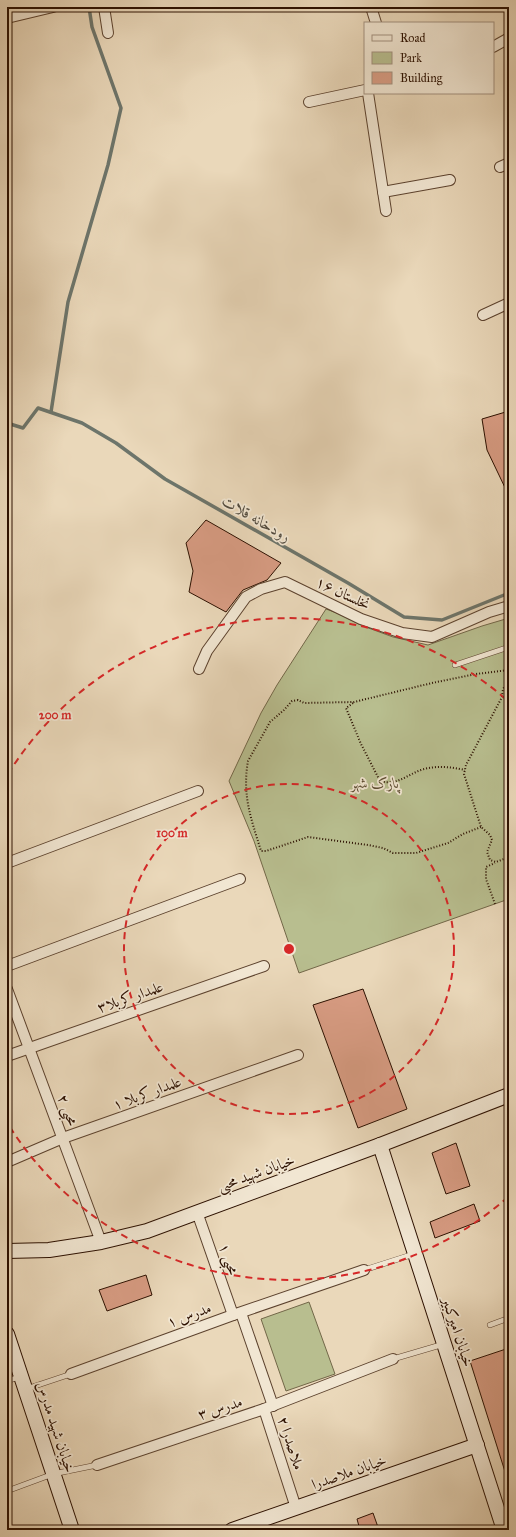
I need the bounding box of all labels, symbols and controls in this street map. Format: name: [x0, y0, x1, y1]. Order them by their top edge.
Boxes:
legend: [364, 22, 494, 94]
text: Road: [400, 31, 426, 45]
text: Park: [400, 51, 422, 65]
text: Building: [400, 71, 443, 86]
water label: رودخانه قلات: [219, 491, 295, 546]
street label: نخلستان ۱۶: [313, 573, 373, 613]
text: 200 m: [39, 708, 72, 722]
park label: پارک شهر: [350, 774, 400, 794]
text: 100 m: [156, 826, 189, 840]
centre of rings: [282, 942, 296, 956]
street label: علمدار کربلا۳: [95, 977, 165, 1017]
street label: علمدار کربلا ۱: [110, 1072, 184, 1114]
street label: محبی ۲: [51, 1092, 82, 1129]
street label: خیابان شهید محبی: [215, 1151, 298, 1198]
street label: محبی ۱: [212, 1241, 243, 1278]
street label: خیابان امیرکبیر: [438, 1293, 478, 1369]
street label: مدرس ۱: [164, 1299, 214, 1331]
street label: خیابان شهید مدرس: [32, 1379, 79, 1475]
street label: مدرس ۳: [195, 1392, 245, 1424]
street label: ملاصدرا ۲: [274, 1414, 308, 1472]
street label: خیابان ملاصدرا: [309, 1451, 389, 1493]

